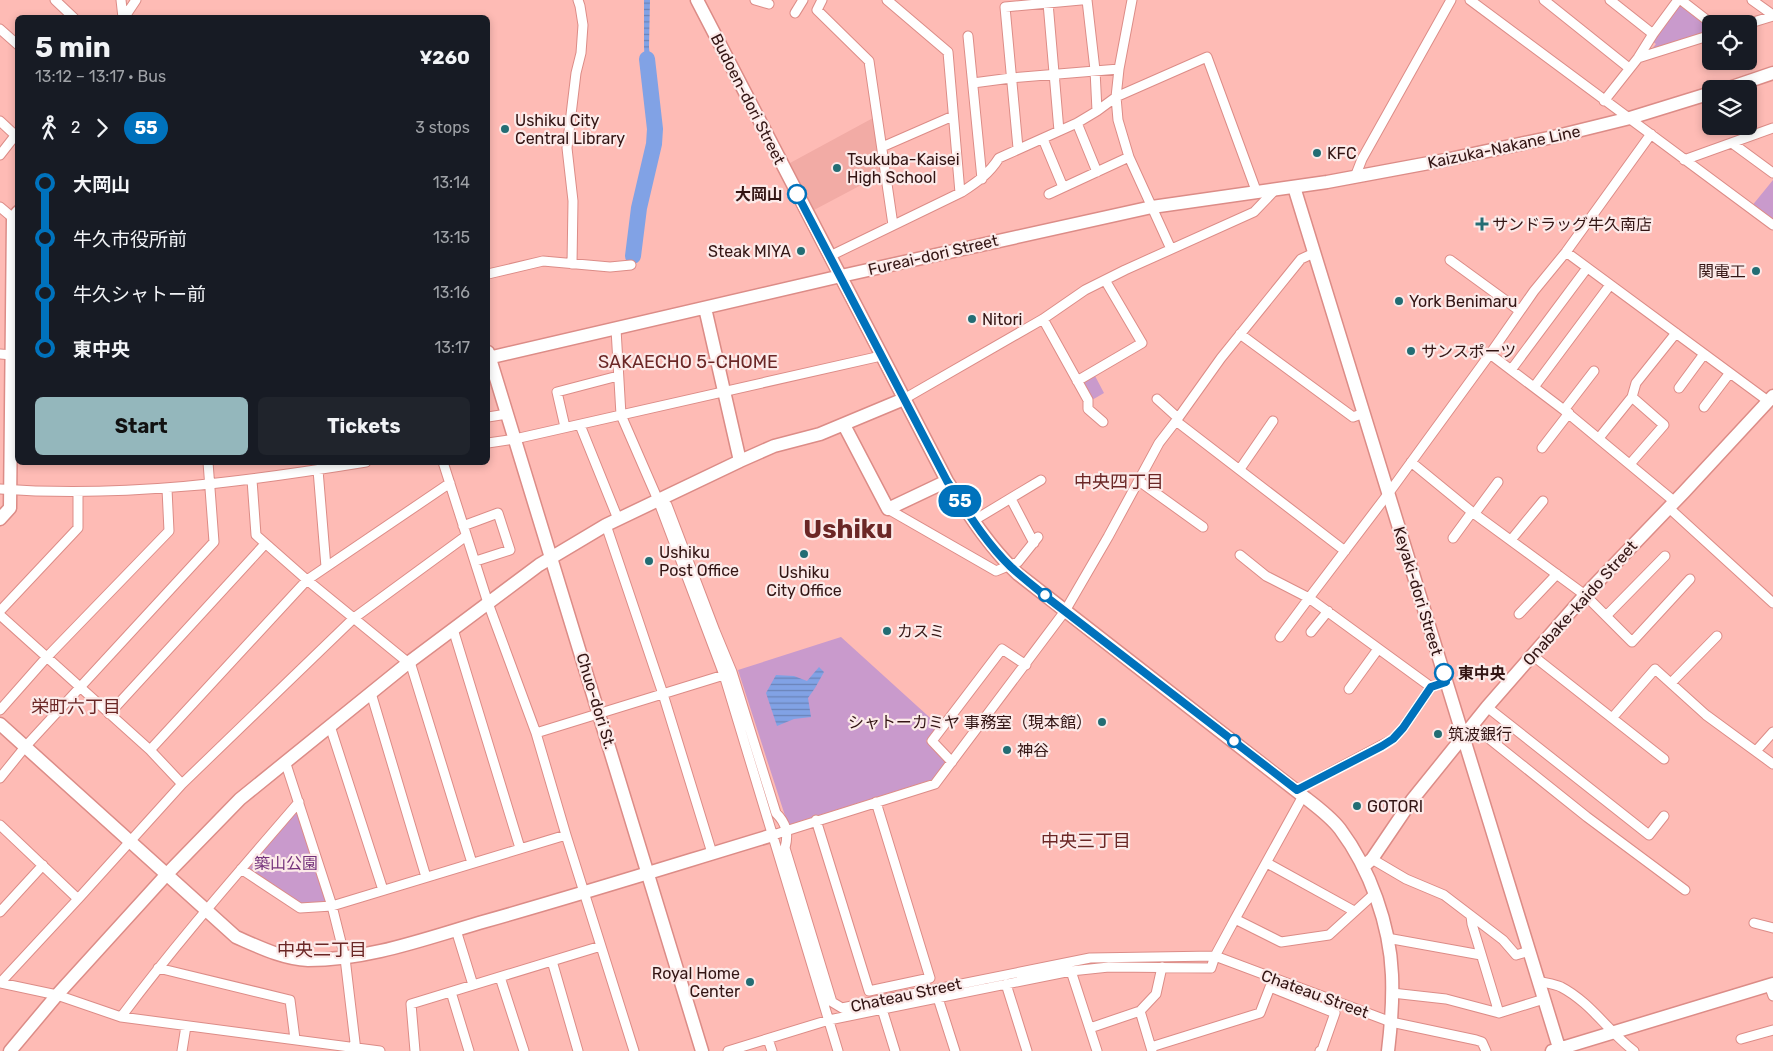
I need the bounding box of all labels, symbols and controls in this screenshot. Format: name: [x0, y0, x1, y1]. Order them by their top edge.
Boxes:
map controls: [1702, 15, 1757, 135]
button: locate: [1702, 15, 1757, 70]
street label: Budoen-dori Street: [707, 30, 789, 168]
text: 5 min: [35, 31, 111, 64]
text: ¥260: [419, 46, 470, 69]
text: 13:12 – 13:17 · Bus: [35, 67, 166, 86]
button: layers: [1702, 80, 1757, 135]
place label: Ushiku City Central Library: [515, 111, 625, 148]
icon: walk: [35, 114, 63, 142]
icon: forward: [88, 114, 116, 142]
text: 55: [134, 117, 158, 139]
text: 2: [71, 118, 80, 137]
text: 3 stops: [415, 118, 470, 137]
street label: Kaizuka-Nakane Line: [1426, 122, 1582, 172]
marker: Ushiku City Central Library: [499, 123, 511, 135]
place label: KFC: [1327, 144, 1357, 163]
marker: KFC: [1311, 147, 1323, 159]
place label: Tsukuba-Kaisei High School: [847, 150, 960, 187]
marker: Tsukuba-Kaisei High School: [831, 162, 843, 174]
text: 大岡山: [73, 173, 130, 196]
text: 13:14: [433, 173, 470, 192]
marker: 大岡山: [787, 184, 807, 204]
place label: 大岡山: [735, 185, 783, 204]
place label: サンドラッグ牛久南店: [1492, 215, 1652, 234]
marker: サンドラッグ牛久南店: [1476, 218, 1488, 230]
text: 牛久市役所前: [73, 228, 187, 251]
text: 13:15: [433, 228, 470, 247]
street label: Fureai-dori Street: [866, 231, 1000, 279]
place label: Steak MIYA: [708, 242, 791, 261]
marker: Steak MIYA: [795, 245, 807, 257]
place label: 関電工: [1698, 262, 1746, 281]
marker: 関電工: [1750, 265, 1762, 277]
text: 牛久シャトー前: [73, 283, 206, 306]
text: 13:16: [433, 283, 470, 302]
place label: York Benimaru: [1409, 292, 1517, 311]
marker: York Benimaru: [1393, 295, 1405, 307]
place label: Nitori: [982, 310, 1022, 329]
marker: Nitori: [966, 313, 978, 325]
text: 東中央: [73, 338, 130, 361]
text: 13:17: [434, 338, 470, 357]
place label: サンスポーツ: [1421, 342, 1516, 361]
marker: サンスポーツ: [1405, 345, 1417, 357]
district label: SAKAECHO 5-CHOME: [598, 351, 778, 373]
button: Start: [35, 397, 248, 455]
button: Tickets: [258, 397, 470, 455]
district label: 中央四丁目: [1074, 471, 1164, 493]
line badge: 55: [938, 485, 982, 517]
text: 55: [948, 490, 972, 512]
district label: Ushiku: [803, 514, 893, 545]
street label: Keyaki-dori Street: [1389, 524, 1447, 658]
street label: Onabake-kaido Street: [1519, 536, 1641, 670]
place label: Ushiku Post Office: [659, 543, 739, 580]
marker: Ushiku City Office: [798, 548, 810, 560]
marker: Ushiku Post Office: [643, 555, 655, 567]
place label: Ushiku City Office: [766, 563, 842, 600]
unlabelled marker: [1038, 588, 1052, 602]
place label: カスミ: [897, 622, 945, 641]
marker: カスミ: [881, 625, 893, 637]
street label: Chuo-dori St.: [572, 651, 620, 751]
marker: 東中央: [1434, 663, 1454, 683]
place label: 東中央: [1458, 664, 1506, 683]
district label: 栄町六丁目: [31, 696, 121, 718]
place label: シャトーカミヤ 事務室（現本館）: [848, 713, 1092, 732]
marker: シャトーカミヤ 事務室（現本館）: [1096, 716, 1108, 728]
place label: 筑波銀行: [1448, 725, 1512, 744]
marker: 筑波銀行: [1432, 728, 1444, 740]
unlabelled marker: [1227, 734, 1241, 748]
place label: 神谷: [1017, 741, 1049, 760]
marker: 神谷: [1001, 744, 1013, 756]
place label: GOTORI: [1367, 797, 1423, 816]
marker: GOTORI: [1351, 800, 1363, 812]
district label: 中央三丁目: [1041, 830, 1131, 852]
park label: 築山公園: [254, 854, 318, 873]
district label: 中央二丁目: [277, 939, 367, 961]
place label: Royal Home Center: [652, 964, 740, 1001]
street label: Chateau Street: [1259, 966, 1371, 1022]
street label: Chateau Street: [849, 974, 963, 1016]
marker: Royal Home Center: [744, 976, 756, 988]

